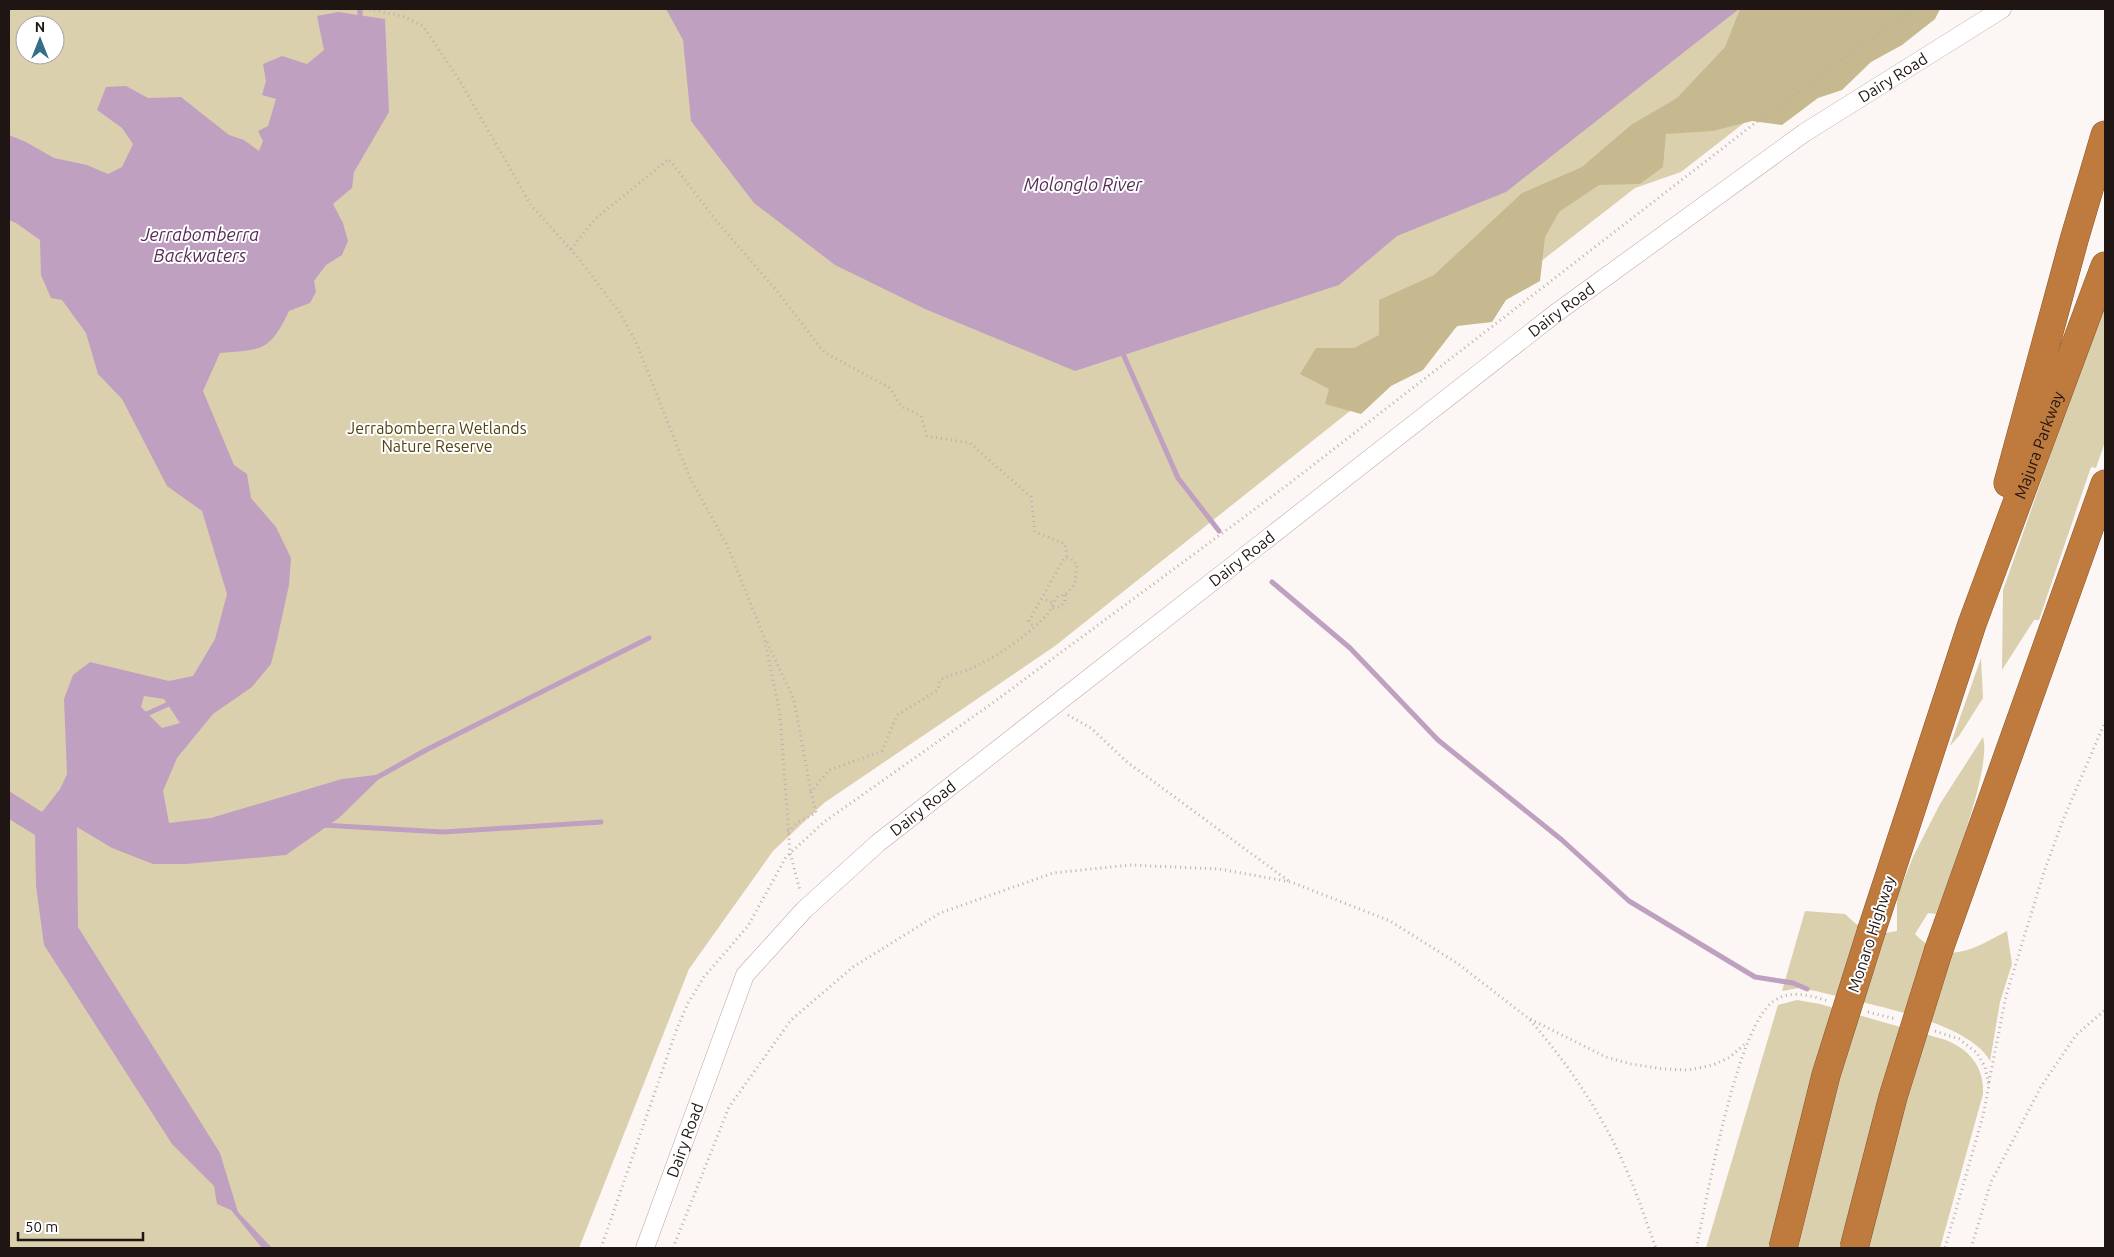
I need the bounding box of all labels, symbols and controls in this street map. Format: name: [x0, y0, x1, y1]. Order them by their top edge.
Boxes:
north arrow: [15, 15, 65, 65]
text: N: [35, 19, 45, 35]
street label: Dairy Road: [1855, 49, 1931, 106]
water label: Molonglo River: [1024, 174, 1143, 194]
water label: Jerrabomberra Backwaters: [140, 224, 259, 265]
street label: Dairy Road: [1524, 279, 1598, 340]
street label: Majura Parkway: [2010, 388, 2067, 501]
park label: Jerrabomberra Wetlands Nature Reserve: [347, 419, 527, 455]
street label: Dairy Road: [1205, 528, 1278, 590]
street label: Dairy Road: [886, 777, 959, 839]
street label: Monaro Highway: [1844, 873, 1898, 995]
street label: Dairy Road: [663, 1100, 706, 1180]
scale bar: [18, 1210, 142, 1242]
text: 50 m: [25, 1218, 58, 1235]

